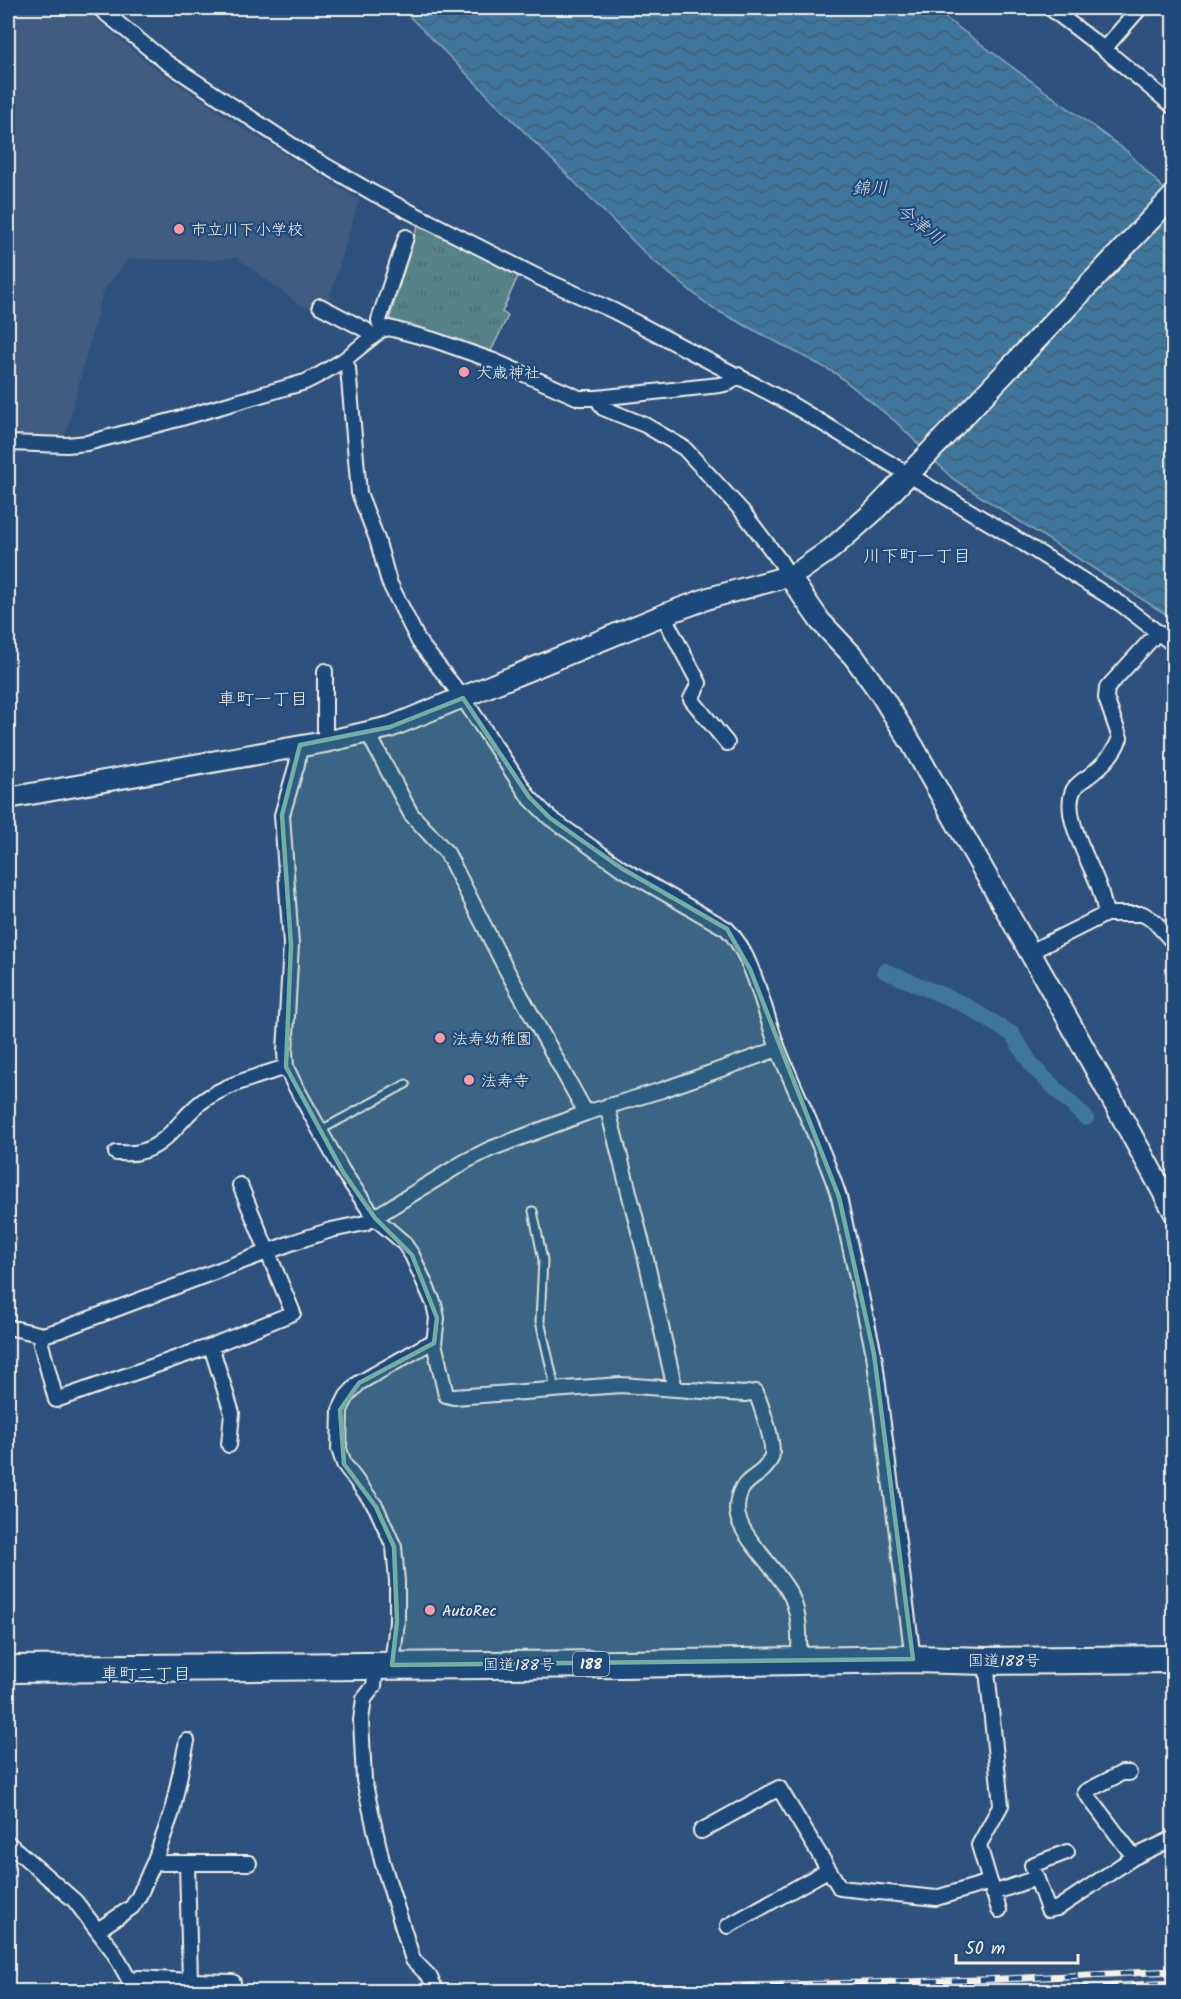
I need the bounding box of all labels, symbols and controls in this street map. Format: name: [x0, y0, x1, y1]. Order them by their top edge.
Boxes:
water label: 錦川: [852, 175, 888, 204]
water label: 今津川: [889, 197, 949, 253]
place label: 市立川下小学校: [191, 218, 303, 243]
marker: 市立川下小学校: [172, 222, 186, 236]
place label: 大歳神社: [476, 361, 540, 386]
marker: 大歳神社: [457, 365, 471, 379]
district label: 川下町一丁目: [863, 543, 971, 572]
district label: 車町一丁目: [218, 686, 308, 715]
place label: 法寿幼稚園: [452, 1027, 532, 1052]
marker: 法寿幼稚園: [433, 1031, 447, 1045]
place label: 法寿寺: [481, 1069, 529, 1094]
marker: 法寿寺: [462, 1073, 476, 1087]
place label: AutoRec: [442, 1599, 497, 1624]
marker: AutoRec: [423, 1603, 437, 1617]
street label: 国道188号: [968, 1649, 1040, 1674]
road number: 188: [573, 1652, 609, 1676]
street label: 国道188号: [483, 1653, 555, 1678]
district label: 車町二丁目: [101, 1661, 191, 1690]
scale bar: [956, 1927, 1078, 1965]
text: 50 m: [965, 1935, 1005, 1964]

